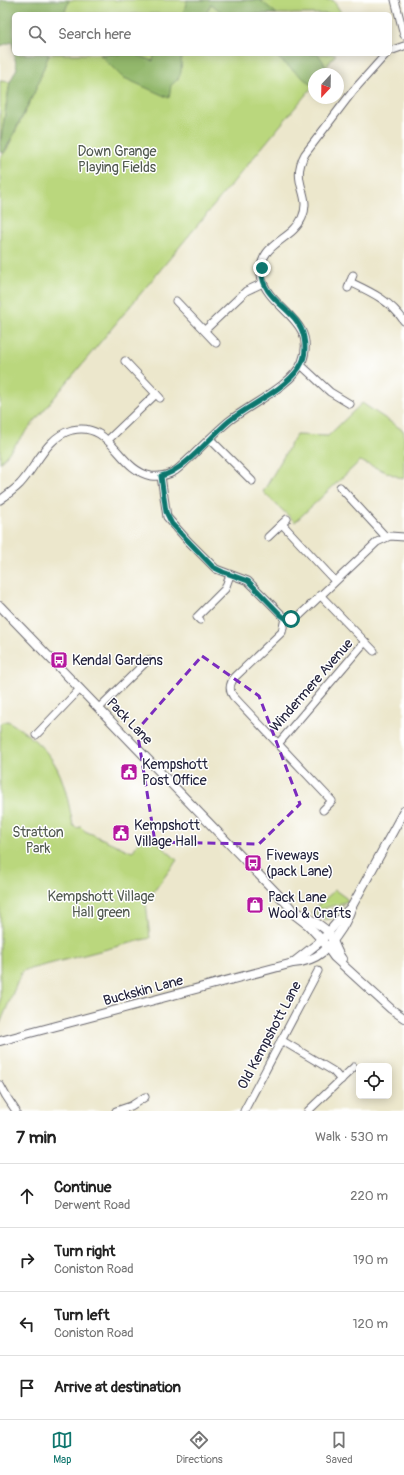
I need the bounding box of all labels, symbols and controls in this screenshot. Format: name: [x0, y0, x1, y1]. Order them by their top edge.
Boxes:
search box: [12, 12, 392, 56]
icon: search: [26, 23, 48, 45]
text: Search here: [58, 25, 131, 44]
north arrow: [308, 68, 344, 104]
park label: Down Grange Playing Fields: [78, 143, 157, 176]
route end: [253, 259, 271, 277]
route start: [282, 610, 300, 628]
street label: Windermere Avenue: [266, 635, 357, 735]
bus stop icon: Kendal Gardens: [49, 650, 69, 670]
place label: Kendal Gardens: [72, 652, 164, 669]
street label: Pack Lane: [103, 694, 156, 748]
place label: Kempshott Post Office: [142, 756, 208, 789]
public building icon: Kempshott Post Office: [119, 762, 139, 782]
place label: Kempshott Village Hall: [134, 817, 200, 850]
public building icon: Kempshott Village Hall: [111, 823, 131, 843]
park label: Stratton Park: [12, 824, 64, 857]
place label: Fiveways (pack Lane): [266, 847, 333, 880]
bus stop icon: Fiveways (pack Lane): [243, 853, 263, 873]
park label: Kempshott Village Hall green: [48, 888, 155, 921]
place label: Pack Lane Wool & Crafts: [268, 889, 352, 922]
shop icon: Pack Lane Wool & Crafts: [245, 895, 265, 915]
street label: Buckskin Lane: [101, 972, 185, 1009]
street label: Old Kempshott Lane: [234, 978, 305, 1092]
map controls: [356, 1063, 392, 1099]
button: locate: [356, 1063, 392, 1099]
text: 7 min: [16, 1127, 56, 1148]
text: Walk · 530 m: [315, 1129, 388, 1145]
text: Continue: [54, 1178, 112, 1197]
icon: ahead: [16, 1185, 38, 1207]
text: 220 m: [350, 1188, 388, 1204]
text: Derwent Road: [54, 1197, 130, 1213]
text: Turn right: [54, 1242, 115, 1261]
icon: right: [16, 1249, 38, 1271]
text: 190 m: [353, 1252, 388, 1268]
text: Coniston Road: [54, 1261, 134, 1277]
text: Turn left: [54, 1306, 110, 1325]
icon: left: [16, 1313, 38, 1335]
text: 120 m: [352, 1316, 388, 1332]
text: Coniston Road: [54, 1325, 134, 1341]
icon: arrive: [16, 1377, 38, 1399]
text: Arrive at destination: [54, 1378, 181, 1397]
tab: Map: [51, 1429, 73, 1466]
tab: Directions: [176, 1429, 223, 1466]
tab: Saved: [325, 1429, 353, 1466]

